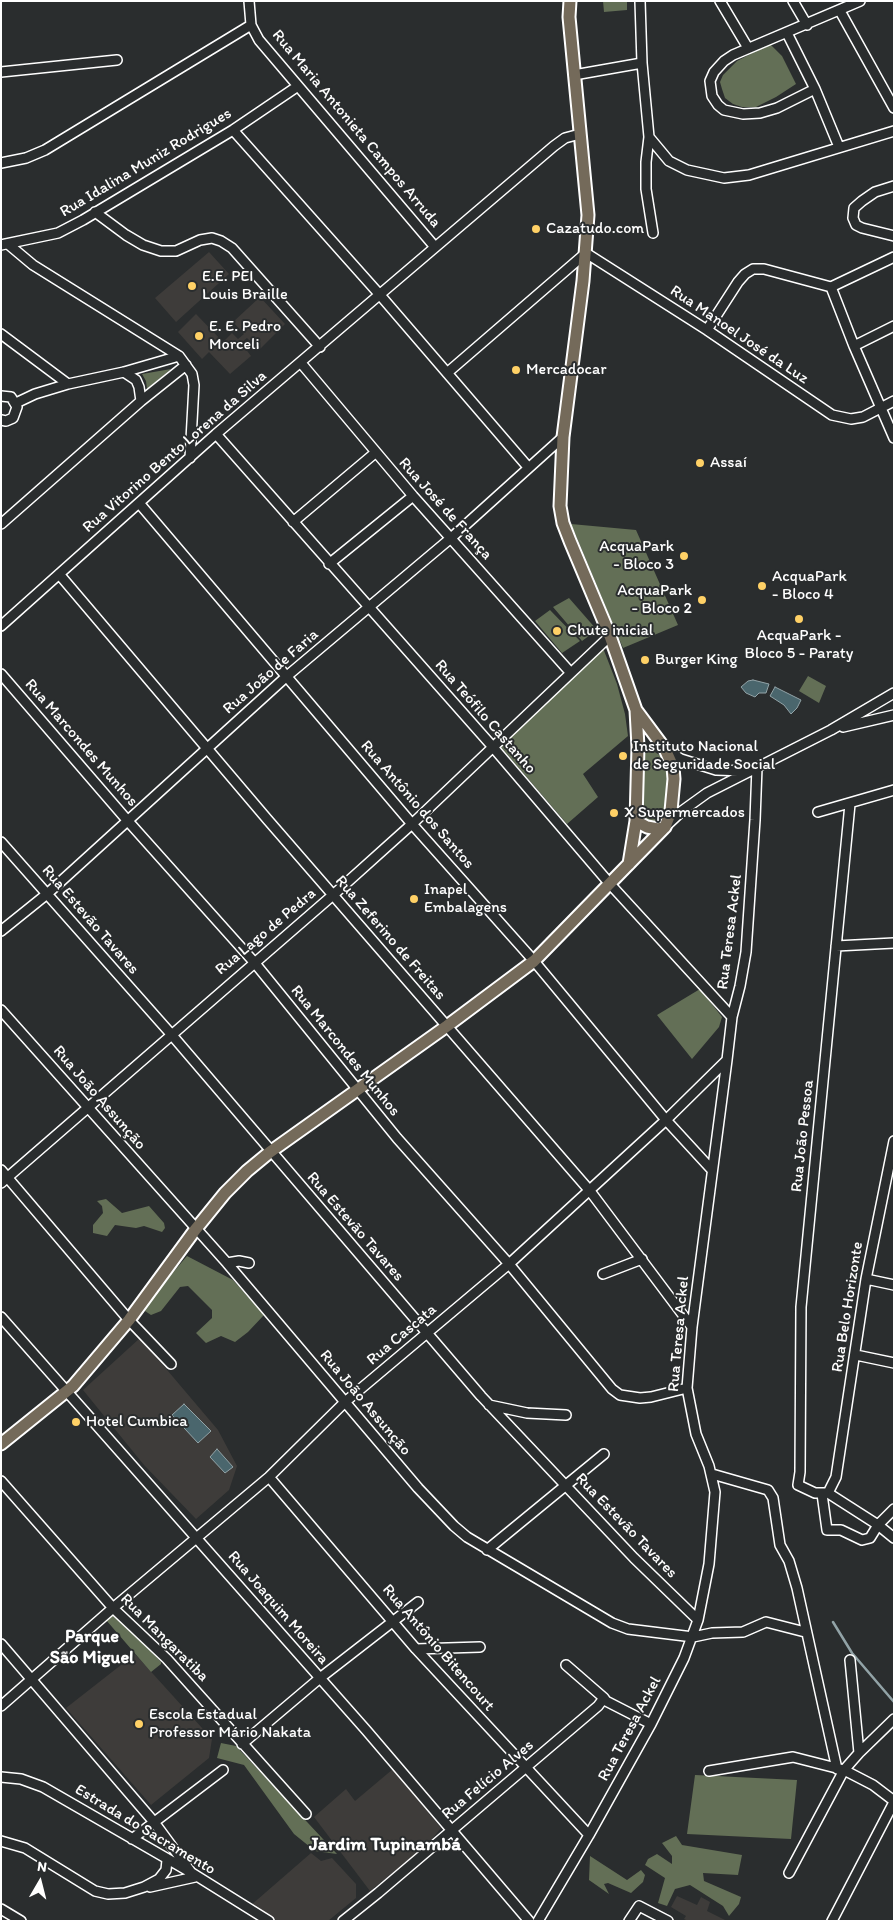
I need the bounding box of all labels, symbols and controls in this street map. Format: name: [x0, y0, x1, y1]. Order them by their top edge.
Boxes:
street label: Rua Maria Antonieta Campos Arruda: [268, 26, 444, 232]
street label: Rua Idalina Muniz Rodrigues: [57, 104, 235, 222]
place label: Cazatudo.com: [546, 219, 644, 239]
marker: Cazatudo.com: [530, 223, 542, 235]
place label: E.E. PEI Louis Braille: [202, 267, 288, 305]
marker: E.E. PEI Louis Braille: [186, 280, 198, 292]
street label: Rua Manoel José da Luz: [666, 281, 812, 389]
place label: E. E. Pedro Morceli: [209, 317, 281, 355]
marker: E. E. Pedro Morceli: [193, 330, 205, 342]
place label: Mercadocar: [526, 360, 606, 380]
marker: Mercadocar: [510, 364, 522, 376]
street label: Rua Vitorino Bento Lorena da Silva: [79, 367, 271, 537]
place label: Assaí: [710, 453, 747, 473]
street label: Rua José de França: [394, 454, 496, 564]
marker: Assaí: [694, 457, 706, 469]
place label: AcquaPark - Bloco 3: [599, 537, 674, 575]
marker: AcquaPark - Bloco 3: [678, 550, 690, 562]
place label: AcquaPark - Bloco 4: [772, 567, 847, 605]
marker: AcquaPark - Bloco 4: [756, 580, 768, 592]
place label: AcquaPark - Bloco 2: [617, 581, 692, 619]
marker: AcquaPark - Bloco 2: [696, 594, 708, 606]
marker: AcquaPark - Bloco 5 - Paraty: [793, 613, 805, 625]
place label: Chute inicial: [567, 621, 653, 641]
street label: Rua João de Faria: [219, 625, 323, 719]
marker: Chute inicial: [551, 625, 563, 637]
place label: AcquaPark - Bloco 5 - Paraty: [745, 626, 853, 664]
place label: Burger King: [655, 650, 738, 670]
marker: Burger King: [639, 654, 651, 666]
street label: Rua Teófilo Castanho: [430, 656, 540, 778]
street label: Rua Marcondes Munhos: [20, 675, 142, 811]
street label: Rua Antônio dos Santos: [356, 737, 478, 873]
place label: Instituto Nacional de Seguridade Social: [633, 737, 775, 775]
marker: Instituto Nacional de Seguridade Social: [617, 750, 629, 762]
place label: X Supermercados: [624, 803, 745, 823]
marker: X Supermercados: [608, 807, 620, 819]
street label: Rua Estevão Tavares: [37, 861, 143, 979]
street label: Rua Zeferino de Freitas: [331, 872, 449, 1004]
street label: Rua Teresa Ackel: [713, 873, 747, 991]
place label: Inapel Embalagens: [424, 880, 507, 918]
street label: Rua Lago de Pedra: [212, 884, 320, 980]
marker: Inapel Embalagens: [408, 893, 420, 905]
street label: Rua Marcondes Munhos: [286, 982, 404, 1120]
street label: Rua João Assunção: [48, 1042, 150, 1154]
street label: Rua João Pessoa: [788, 1079, 818, 1193]
street label: Rua Estevão Tavares: [302, 1168, 408, 1286]
street label: Rua Belo Horizonte: [828, 1240, 868, 1374]
street label: Rua Teresa Ackel: [664, 1275, 694, 1393]
street label: Rua Cascata: [363, 1300, 441, 1370]
street label: Rua João Assunção: [315, 1346, 415, 1460]
place label: Hotel Cumbica: [86, 1412, 188, 1432]
marker: Hotel Cumbica: [70, 1416, 82, 1428]
street label: Rua Estevão Tavares: [571, 1469, 681, 1583]
street label: Rua Joaquim Moreira: [223, 1547, 333, 1669]
street label: Rua Antônio Bitencourt: [378, 1581, 498, 1715]
street label: Rua Mangaratiba: [116, 1590, 212, 1686]
district label: Parque São Miguel: [50, 1626, 134, 1668]
street label: Rua Teresa Ackel: [594, 1673, 666, 1785]
place label: Escola Estadual Professor Mário Nakata: [149, 1705, 311, 1743]
marker: Escola Estadual Professor Mário Nakata: [133, 1718, 145, 1730]
street label: Rua Felício Alves: [438, 1736, 538, 1824]
street label: Estrada do Sacramento: [71, 1780, 219, 1880]
district label: Jardim Tupinambá: [309, 1834, 461, 1856]
north arrow: [15, 1857, 65, 1907]
text: N: [36, 1858, 48, 1876]

